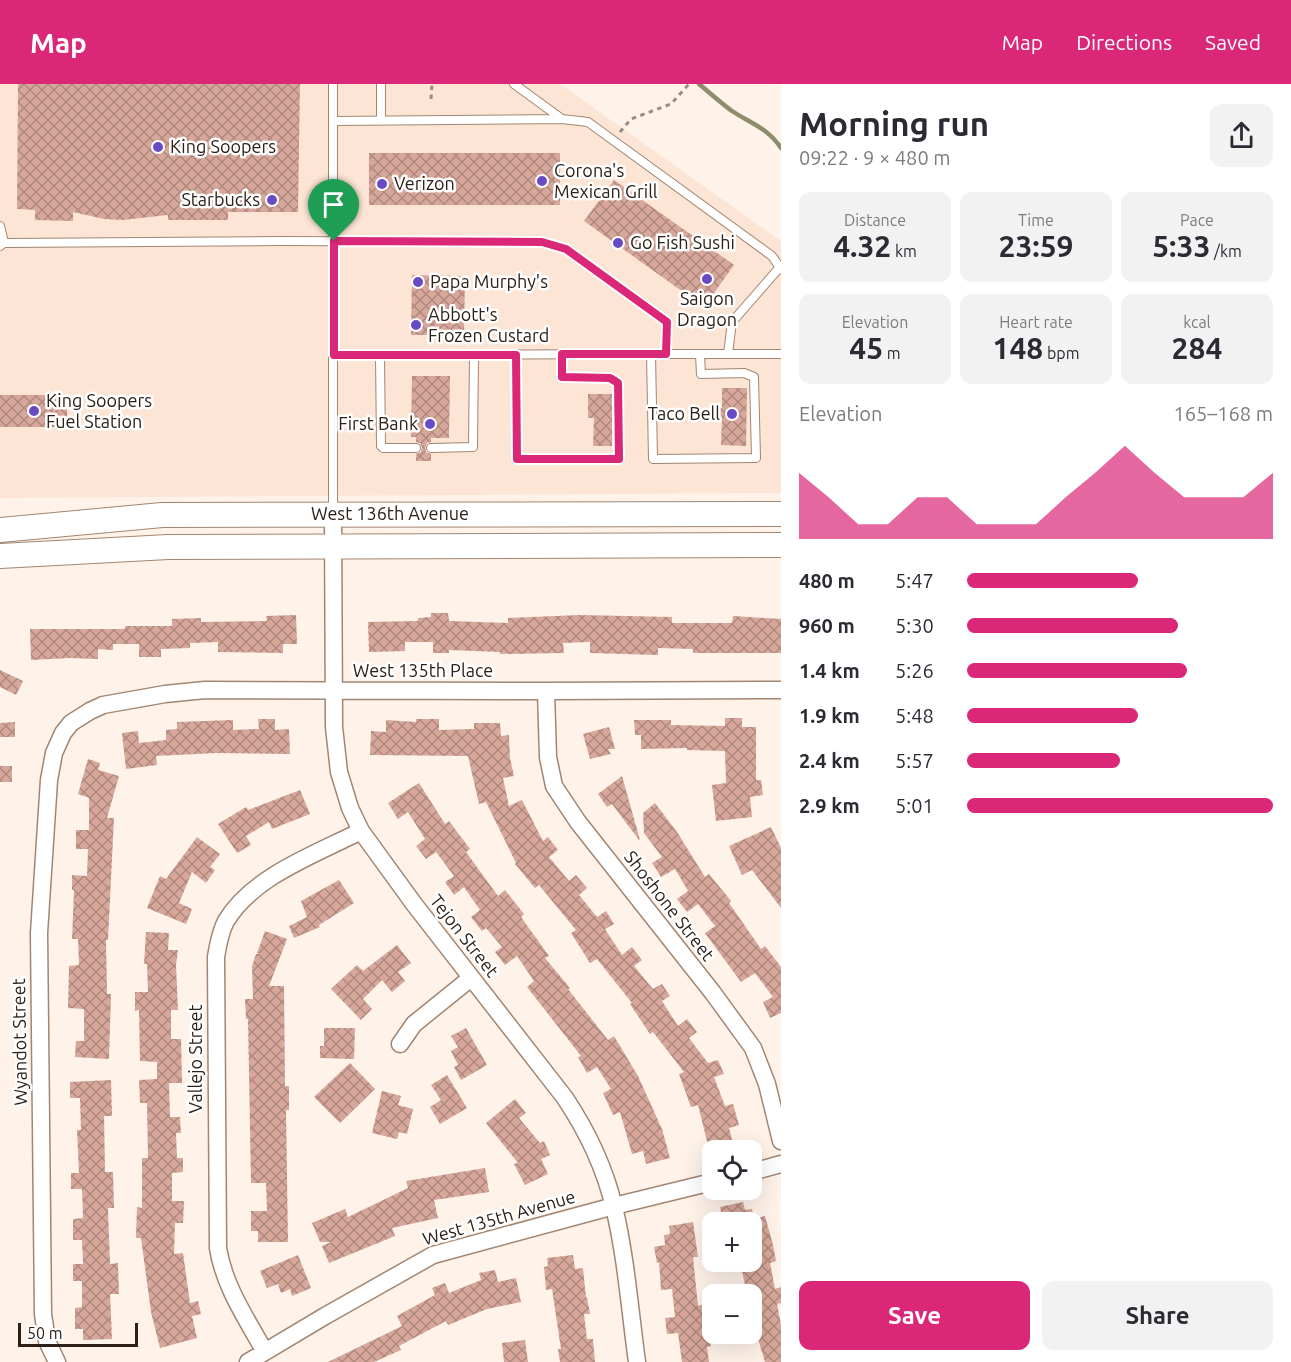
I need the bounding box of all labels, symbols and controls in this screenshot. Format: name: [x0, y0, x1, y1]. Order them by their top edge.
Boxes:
text: Map: [30, 27, 87, 58]
text: Map: [1002, 30, 1043, 54]
text: Directions: [1076, 30, 1172, 54]
text: Saved: [1205, 30, 1261, 54]
button: share: [1210, 104, 1273, 167]
text: Morning run: [799, 105, 989, 142]
place label: King Soopers: [170, 136, 276, 156]
marker: King Soopers: [151, 140, 165, 154]
text: 09:22 · 9 × 480 m: [799, 146, 951, 169]
place label: Corona's Mexican Grill: [554, 160, 658, 201]
place label: Verizon: [394, 173, 455, 193]
marker: Corona's Mexican Grill: [535, 174, 549, 188]
marker: Verizon: [375, 177, 389, 191]
pin: [308, 179, 359, 241]
icon: arrive: [317, 188, 350, 221]
place label: Starbucks: [181, 189, 260, 209]
marker: Starbucks: [265, 193, 279, 207]
text: Distance: [844, 211, 906, 229]
text: Time: [1018, 211, 1054, 229]
text: Pace: [1180, 211, 1214, 229]
text: 4.32: [833, 229, 891, 263]
text: 23:59: [998, 229, 1074, 263]
text: 5:33: [1152, 229, 1210, 263]
place label: Go Fish Sushi: [630, 232, 735, 252]
marker: Go Fish Sushi: [611, 236, 625, 250]
text: km: [891, 242, 917, 260]
text: /km: [1210, 242, 1242, 260]
place label: Papa Murphy's: [430, 271, 548, 291]
marker: Saigon Dragon: [700, 272, 714, 286]
marker: Papa Murphy's: [411, 275, 425, 289]
place label: Saigon Dragon: [677, 288, 737, 329]
place label: Abbott's Frozen Custard: [428, 304, 549, 345]
text: Elevation: [842, 313, 908, 331]
text: Heart rate: [999, 313, 1073, 331]
text: kcal: [1183, 313, 1211, 331]
marker: Abbott's Frozen Custard: [409, 318, 423, 332]
text: 45: [849, 331, 883, 365]
text: 148: [993, 331, 1043, 365]
text: 284: [1172, 331, 1222, 365]
text: m: [883, 344, 901, 362]
text: bpm: [1043, 344, 1079, 362]
place label: King Soopers Fuel Station: [46, 390, 152, 431]
text: Elevation: [799, 402, 882, 425]
text: 165–168 m: [1174, 402, 1273, 425]
place label: Taco Bell: [648, 403, 720, 423]
marker: King Soopers Fuel Station: [27, 404, 41, 418]
marker: Taco Bell: [725, 407, 739, 421]
place label: First Bank: [338, 413, 418, 433]
marker: First Bank: [423, 417, 437, 431]
street label: West 136th Avenue: [311, 503, 469, 523]
text: 480 m: [799, 569, 855, 592]
text: 5:47: [895, 569, 934, 592]
text: 960 m: [799, 614, 855, 637]
text: 5:30: [895, 614, 934, 637]
text: 1.4 km: [799, 659, 860, 682]
text: 5:26: [895, 659, 934, 682]
street label: West 135th Place: [353, 660, 493, 680]
text: 1.9 km: [799, 704, 860, 727]
text: 5:48: [895, 704, 934, 727]
text: 2.4 km: [799, 749, 860, 772]
text: 5:57: [895, 749, 934, 772]
text: 2.9 km: [799, 794, 860, 817]
text: 5:01: [895, 794, 934, 817]
street label: Shoshone Street: [621, 847, 719, 964]
street label: Tejon Street: [427, 890, 503, 980]
street label: Wyandot Street: [8, 978, 30, 1106]
street label: Vallejo Street: [185, 1004, 205, 1114]
map controls: [702, 1140, 762, 1344]
button: locate: [702, 1140, 762, 1200]
street label: West 135th Avenue: [420, 1186, 577, 1248]
button: +: [702, 1212, 762, 1272]
button: Save: [799, 1281, 1030, 1350]
button: Share: [1042, 1281, 1273, 1350]
button: −: [702, 1284, 762, 1344]
scale bar: [18, 1320, 138, 1348]
text: 50 m: [27, 1324, 63, 1342]

